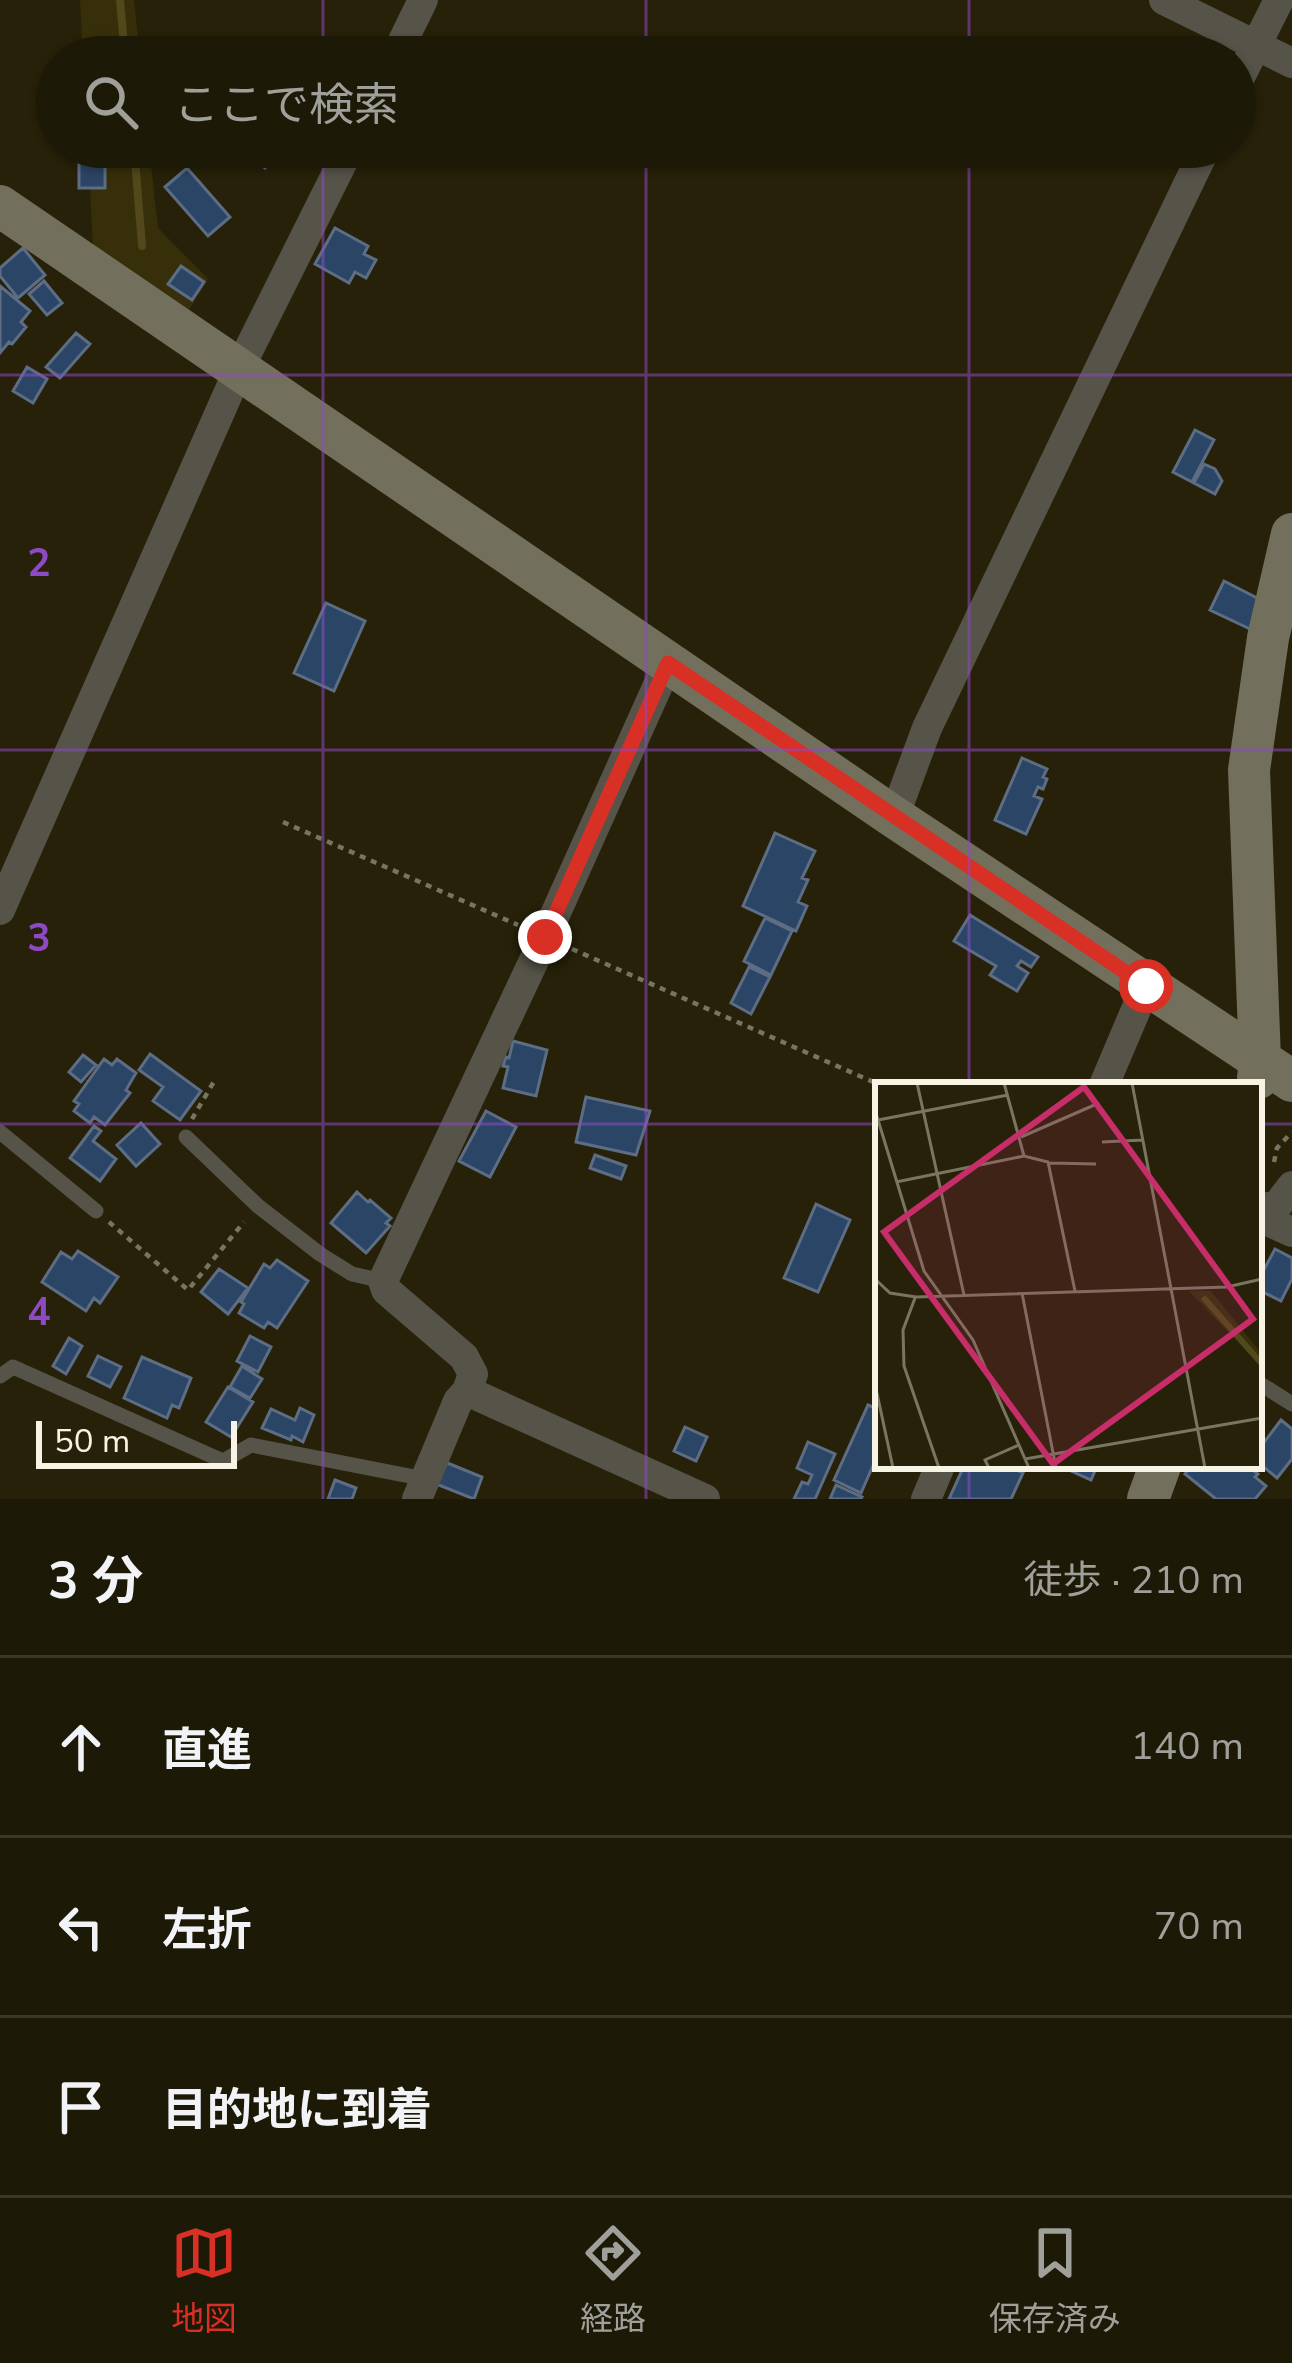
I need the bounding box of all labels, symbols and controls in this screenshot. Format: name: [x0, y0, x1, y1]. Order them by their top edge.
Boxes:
search box: [36, 36, 1256, 168]
icon: search: [78, 69, 144, 135]
text: ここで検索: [174, 75, 399, 136]
text: 2: [27, 537, 51, 590]
route end: [518, 910, 572, 964]
text: 3: [27, 912, 51, 965]
route start: [1119, 959, 1173, 1013]
inset map: [875, 1082, 1262, 1469]
text: 4: [27, 1286, 51, 1339]
scale bar: [36, 1415, 237, 1468]
text: 50 m: [54, 1419, 130, 1464]
text: 3 分: [48, 1546, 143, 1616]
text: 徒歩 · 210 m: [1023, 1554, 1244, 1607]
icon: ahead: [48, 1714, 114, 1780]
text: 直進: [162, 1720, 252, 1781]
text: 140 m: [1130, 1720, 1244, 1773]
icon: left: [48, 1894, 114, 1960]
text: 左折: [162, 1900, 252, 1961]
text: 70 m: [1154, 1900, 1244, 1953]
icon: arrive: [48, 2074, 114, 2140]
text: 目的地に到着: [162, 2080, 432, 2141]
tab: 地図: [171, 2220, 237, 2342]
tab: 経路: [580, 2220, 646, 2342]
tab: 保存済み: [989, 2220, 1121, 2342]

